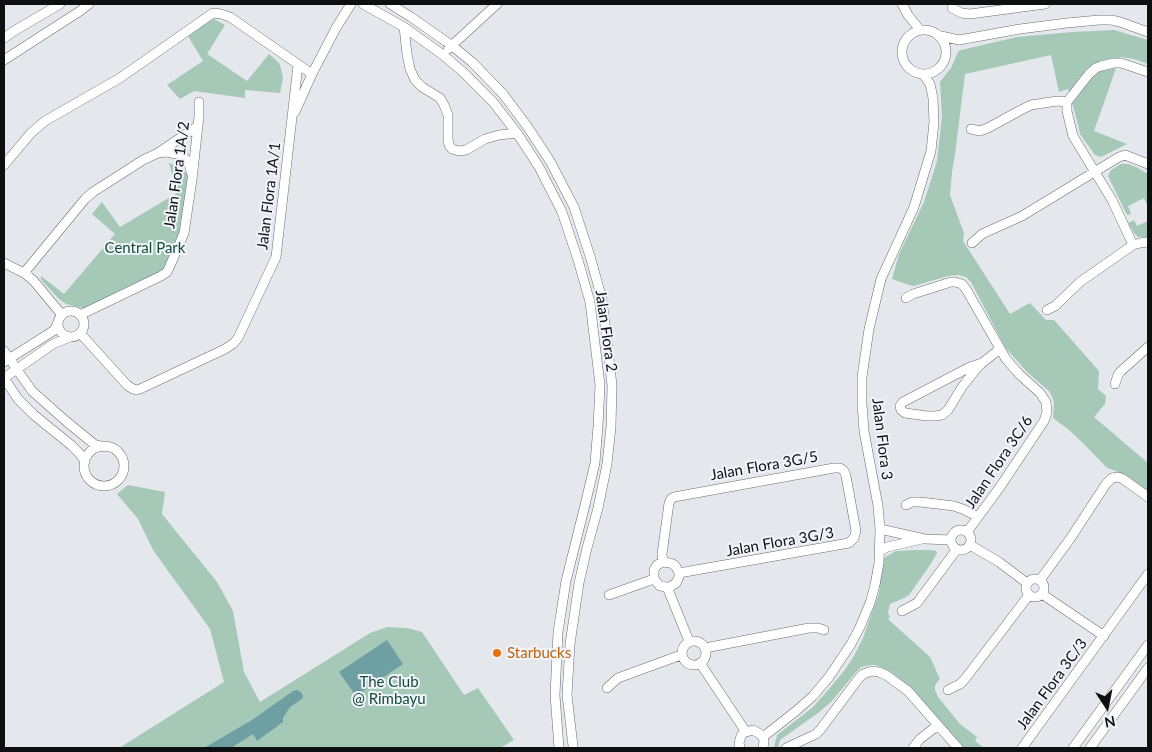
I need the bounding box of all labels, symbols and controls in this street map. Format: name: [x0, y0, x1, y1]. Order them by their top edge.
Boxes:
street label: Jalan Flora 1A/2: [161, 120, 193, 230]
street label: Jalan Flora 1A/1: [253, 141, 285, 251]
park label: Central Park: [105, 239, 185, 257]
street label: Jalan Flora 2: [591, 289, 621, 373]
street label: Jalan Flora 3: [868, 397, 896, 481]
street label: Jalan Flora 3C/6: [961, 412, 1037, 512]
street label: Jalan Flora 3G/5: [709, 448, 819, 484]
street label: Jalan Flora 3G/3: [725, 524, 835, 560]
street label: Jalan Flora 3C/3: [1013, 635, 1091, 733]
place label: Starbucks: [507, 644, 571, 662]
marker: Starbucks: [491, 647, 503, 659]
park label: The Club @ Rimbayu: [352, 673, 426, 708]
north arrow: [1082, 682, 1132, 732]
text: N: [1103, 713, 1117, 732]

